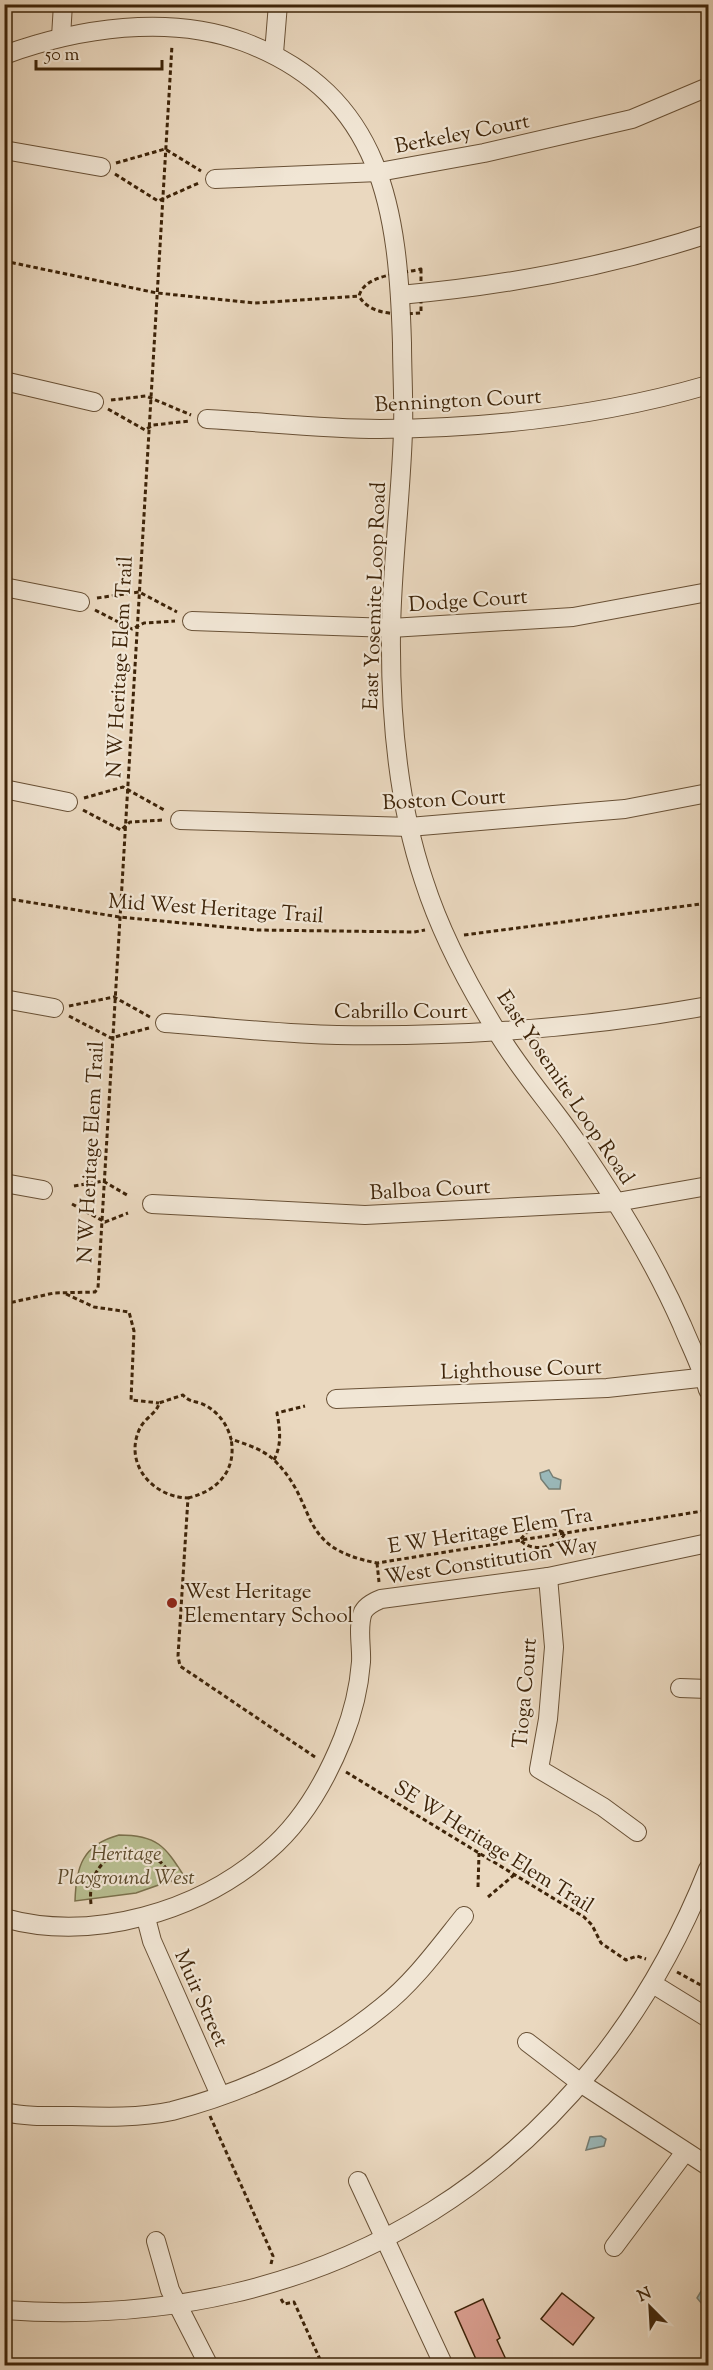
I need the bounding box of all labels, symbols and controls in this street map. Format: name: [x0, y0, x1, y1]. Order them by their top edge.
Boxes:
scale bar: [36, 33, 162, 71]
text: 50 m: [44, 43, 80, 69]
street label: Berkeley Court: [393, 107, 532, 163]
street label: Bennington Court: [374, 383, 542, 421]
street label: East Yosemite Loop Road: [357, 481, 395, 711]
street label: N W Heritage Elem Trail: [100, 555, 142, 779]
street label: Dodge Court: [408, 583, 529, 621]
street label: Boston Court: [382, 783, 507, 819]
street label: Mid West Heritage Trail: [107, 888, 325, 932]
street label: East Yosemite Loop Road: [488, 985, 641, 1191]
street label: Cabrillo Court: [334, 998, 468, 1028]
street label: N W Heritage Elem Trail: [71, 1040, 113, 1264]
street label: Balboa Court: [369, 1173, 491, 1209]
street label: Lighthouse Court: [440, 1353, 602, 1389]
street label: E W Heritage Elem Tra: [386, 1501, 595, 1563]
street label: West Constitution Way: [383, 1530, 600, 1594]
place label: West Heritage Elementary School: [184, 1578, 354, 1632]
marker: West Heritage Elementary School: [165, 1596, 179, 1610]
street label: Tioga Court: [506, 1637, 546, 1750]
street label: SE W Heritage Elem Trail: [387, 1774, 599, 1922]
park label: Heritage Playground West: [57, 1840, 195, 1894]
street label: Muir Street: [165, 1945, 235, 2052]
north arrow: [620, 2277, 680, 2337]
text: N: [634, 2282, 656, 2309]

